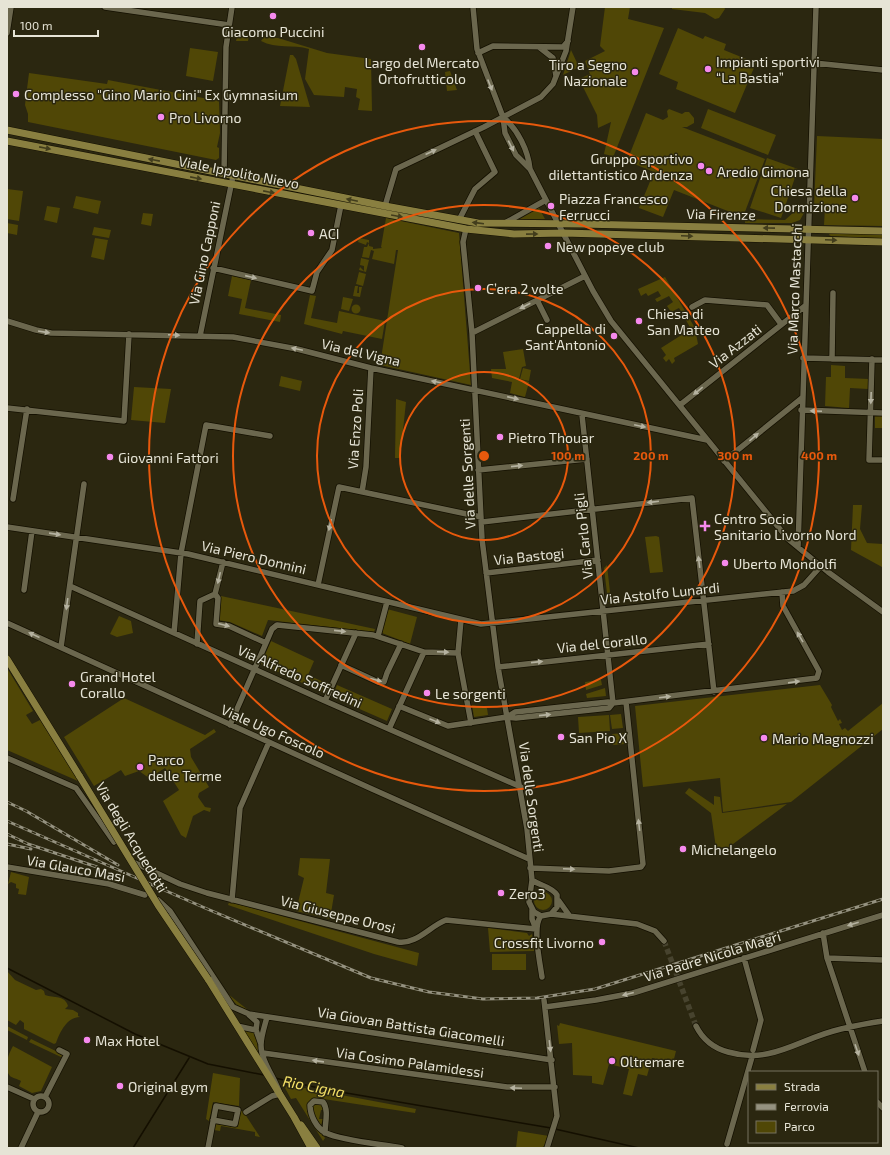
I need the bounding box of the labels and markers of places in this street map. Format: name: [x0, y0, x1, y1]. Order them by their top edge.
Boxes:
marker: Giacomo Puccini: [268, 11, 278, 21]
place label: Giacomo Puccini: [222, 23, 324, 40]
marker: Largo del Mercato Ortofrutticolo: [417, 42, 427, 52]
place label: Impianti sportivi “La Bastia”: [716, 53, 820, 86]
place label: Largo del Mercato Ortofrutticolo: [365, 54, 479, 87]
place label: Tiro a Segno Nazionale: [549, 56, 627, 89]
marker: Impianti sportivi “La Bastia”: [703, 64, 713, 74]
marker: Tiro a Segno Nazionale: [630, 67, 640, 77]
place label: Complesso "Gino Mario Cini" Ex Gymnasium: [24, 86, 298, 103]
marker: Complesso "Gino Mario Cini" Ex Gymnasium: [11, 89, 21, 99]
place label: Pro Livorno: [169, 109, 241, 126]
marker: Pro Livorno: [156, 112, 166, 122]
place label: Gruppo sportivo dilettantistico Ardenza: [548, 150, 693, 183]
marker: Gruppo sportivo dilettantistico Ardenza: [696, 161, 706, 171]
place label: Aredio Gimona: [717, 163, 810, 180]
marker: Aredio Gimona: [704, 166, 714, 176]
place label: Chiesa della Dormizione: [770, 182, 847, 215]
place label: Piazza Francesco Ferrucci: [559, 190, 668, 223]
marker: Chiesa della Dormizione: [850, 193, 860, 203]
marker: Piazza Francesco Ferrucci: [546, 201, 556, 211]
place label: ACI: [319, 225, 339, 242]
marker: ACI: [306, 228, 316, 238]
place label: New popeye club: [556, 238, 664, 255]
marker: New popeye club: [543, 241, 553, 251]
place label: C’era 2 volte: [486, 280, 563, 297]
marker: C’era 2 volte: [473, 283, 483, 293]
place label: Chiesa di San Matteo: [647, 305, 720, 338]
marker: Chiesa di San Matteo: [634, 316, 644, 326]
place label: Cappella di Sant'Antonio: [525, 320, 606, 353]
marker: Cappella di Sant'Antonio: [609, 331, 619, 341]
place label: Pietro Thouar: [508, 429, 595, 446]
marker: Pietro Thouar: [495, 432, 505, 442]
place label: Giovanni Fattori: [118, 449, 219, 466]
centre of rings: [477, 449, 491, 463]
marker: Giovanni Fattori: [105, 452, 115, 462]
place label: Centro Socio Sanitario Livorno Nord: [714, 510, 856, 543]
marker: Centro Socio Sanitario Livorno Nord: [699, 520, 711, 532]
place label: Uberto Mondolfi: [733, 555, 837, 572]
marker: Uberto Mondolfi: [720, 558, 730, 568]
place label: Grand Hotel Corallo: [80, 668, 157, 701]
marker: Grand Hotel Corallo: [67, 679, 77, 689]
place label: Le sorgenti: [435, 685, 506, 702]
marker: Le sorgenti: [422, 688, 432, 698]
place label: San Pio X: [569, 729, 628, 746]
place label: Mario Magnozzi: [772, 730, 874, 747]
marker: San Pio X: [556, 732, 566, 742]
marker: Mario Magnozzi: [759, 733, 769, 743]
place label: Parco delle Terme: [148, 751, 222, 784]
marker: Parco delle Terme: [135, 762, 145, 772]
place label: Michelangelo: [691, 841, 777, 858]
marker: Michelangelo: [678, 844, 688, 854]
place label: Zero3: [509, 885, 546, 902]
marker: Zero3: [496, 888, 506, 898]
place label: Crossfit Livorno: [494, 934, 594, 951]
marker: Crossfit Livorno: [597, 937, 607, 947]
place label: Max Hotel: [95, 1032, 161, 1049]
marker: Max Hotel: [82, 1035, 92, 1045]
place label: Oltremare: [620, 1053, 685, 1070]
marker: Oltremare: [607, 1056, 617, 1066]
place label: Original gym: [128, 1078, 208, 1095]
marker: Original gym: [115, 1081, 125, 1091]

